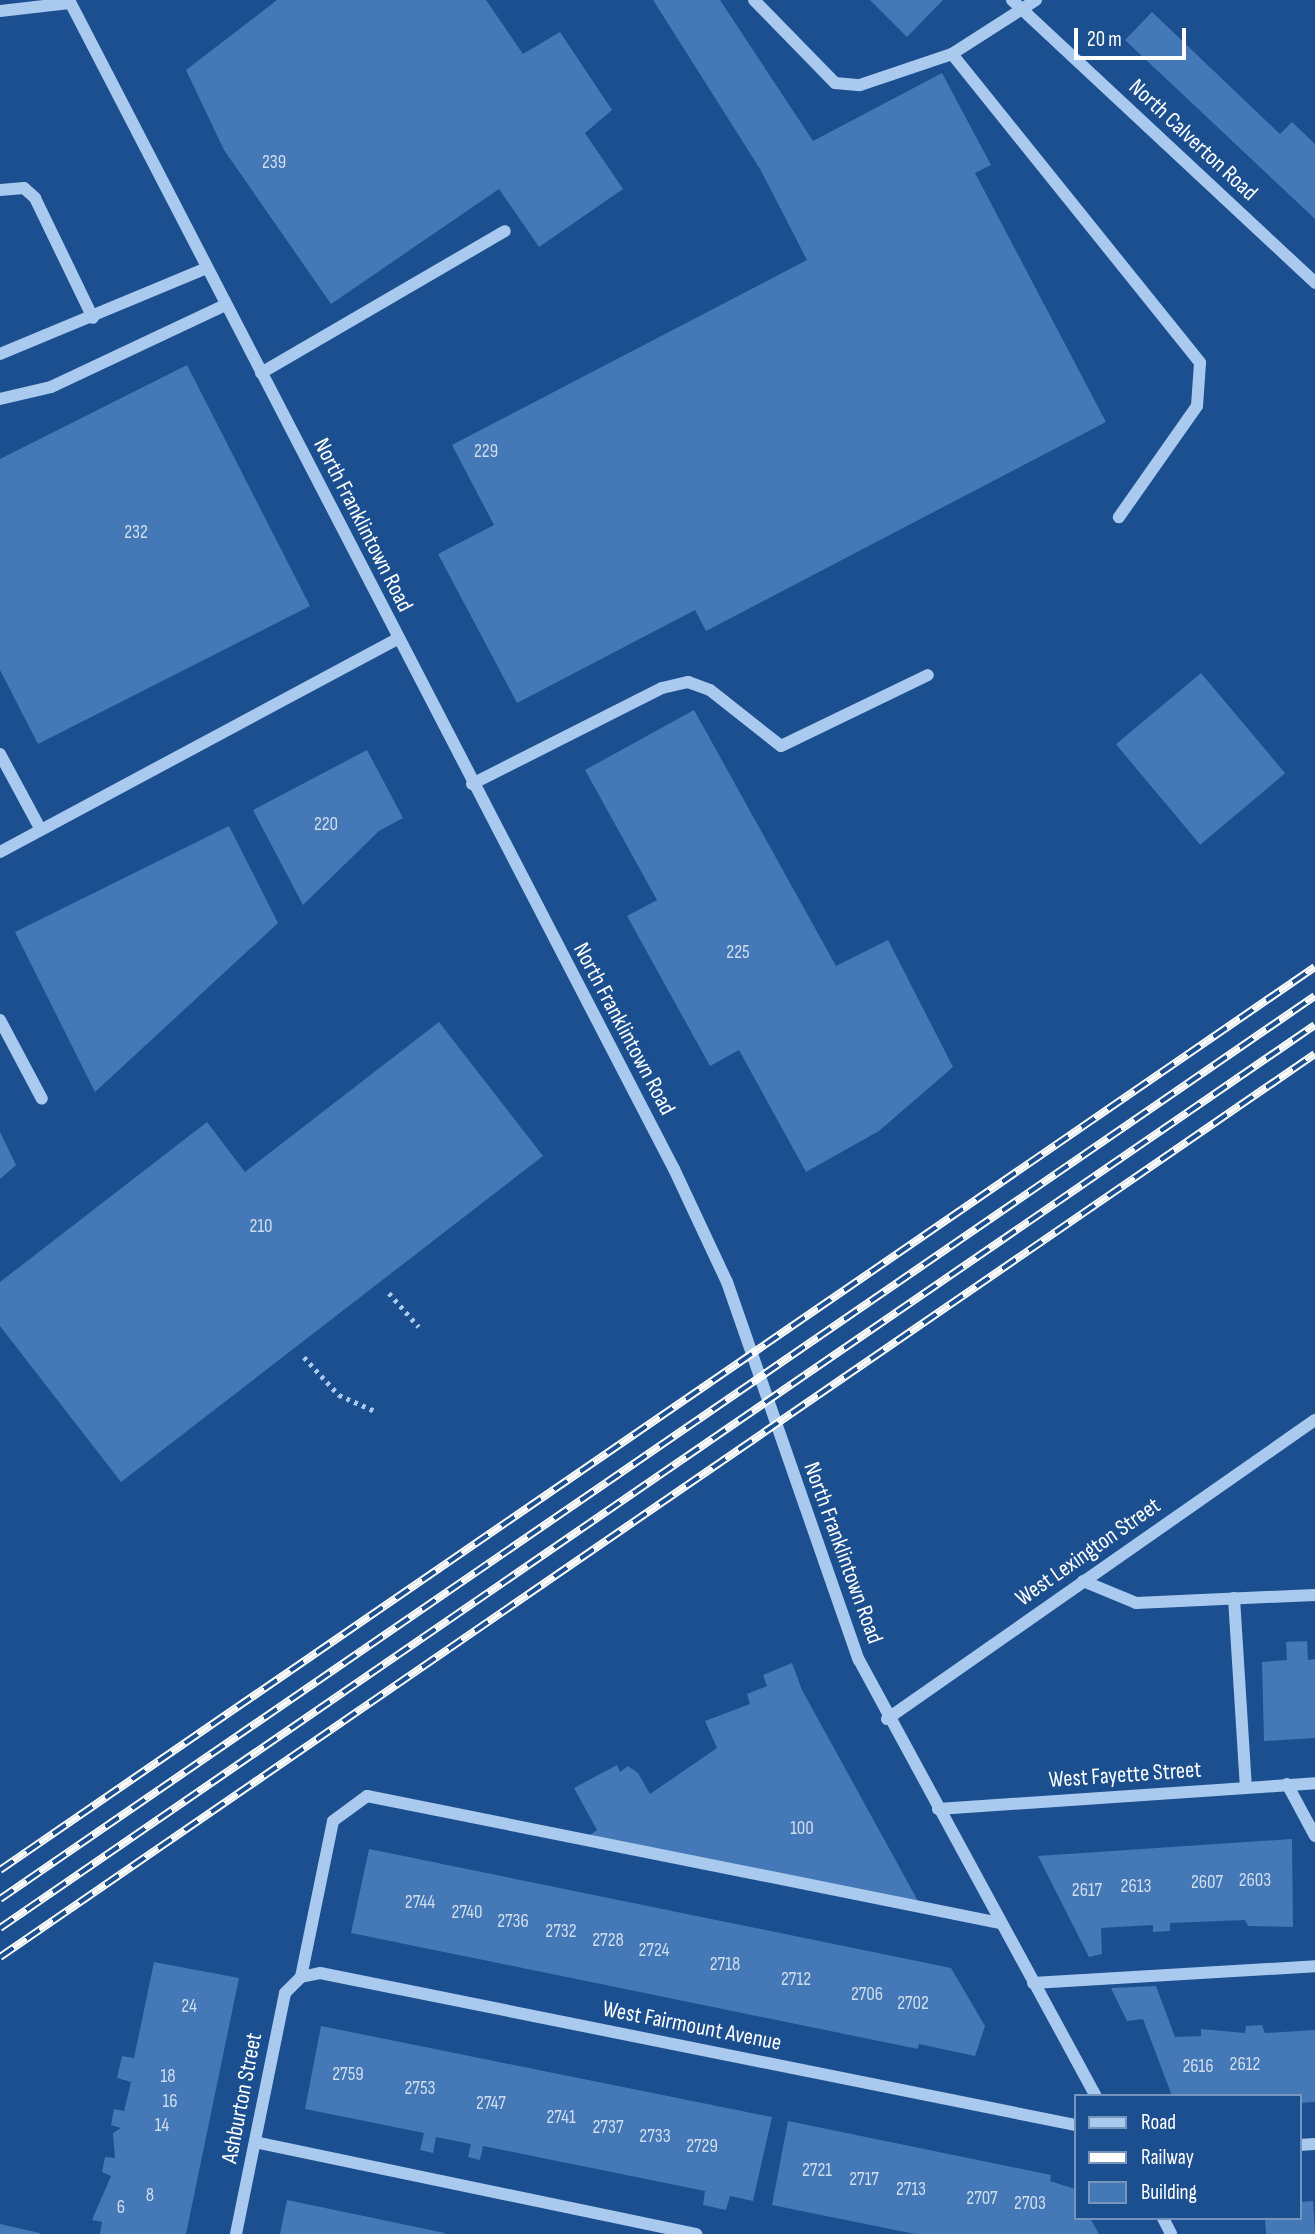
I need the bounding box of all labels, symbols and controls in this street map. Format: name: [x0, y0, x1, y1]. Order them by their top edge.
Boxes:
scale bar: [1077, 14, 1189, 58]
text: 20 m: [1087, 27, 1122, 52]
street label: North Calverton Road: [1123, 73, 1263, 207]
house number: 239: [262, 152, 286, 174]
street label: North Franklintown Road: [307, 434, 419, 616]
house number: 229: [474, 441, 498, 463]
house number: 232: [124, 522, 148, 544]
house number: 220: [314, 814, 338, 836]
street label: North Franklintown Road: [567, 938, 681, 1120]
house number: 225: [726, 942, 750, 964]
house number: 210: [249, 1216, 273, 1238]
street label: North Franklintown Road: [797, 1458, 889, 1648]
street label: West Lexington Street: [1010, 1492, 1166, 1612]
street label: West Fayette Street: [1048, 1756, 1202, 1794]
house number: 100: [790, 1818, 814, 1840]
house number: 2603: [1239, 1870, 1271, 1892]
house number: 2607: [1191, 1872, 1223, 1894]
house number: 2613: [1121, 1876, 1151, 1898]
house number: 2617: [1072, 1880, 1102, 1902]
house number: 2744: [405, 1892, 435, 1914]
house number: 2740: [452, 1902, 482, 1924]
house number: 2736: [497, 1911, 529, 1933]
house number: 2732: [545, 1921, 577, 1943]
house number: 2728: [592, 1930, 624, 1952]
house number: 2724: [638, 1940, 670, 1962]
house number: 2718: [710, 1954, 740, 1976]
house number: 2712: [781, 1969, 811, 1991]
house number: 2706: [851, 1984, 883, 2006]
house number: 2702: [897, 1993, 929, 2015]
street label: West Fairmount Avenue: [600, 1995, 784, 2057]
house number: 24: [181, 1996, 197, 2018]
street label: Ashburton Street: [216, 2030, 268, 2166]
house number: 2612: [1230, 2054, 1260, 2076]
house number: 2616: [1182, 2056, 1214, 2078]
house number: 2759: [332, 2064, 364, 2086]
house number: 18: [161, 2066, 175, 2088]
house number: 2753: [404, 2078, 436, 2100]
house number: 16: [163, 2091, 177, 2113]
house number: 2747: [476, 2093, 506, 2115]
legend: [1074, 2094, 1301, 2220]
house number: 2741: [546, 2107, 576, 2129]
text: Road: [1141, 2110, 1176, 2135]
house number: 14: [155, 2115, 169, 2137]
house number: 2737: [592, 2117, 624, 2139]
house number: 2733: [639, 2126, 671, 2148]
house number: 2729: [686, 2136, 718, 2158]
text: Railway: [1141, 2145, 1194, 2170]
house number: 2721: [802, 2160, 832, 2182]
house number: 2717: [849, 2169, 879, 2191]
house number: 2713: [896, 2179, 926, 2201]
text: Building: [1141, 2180, 1197, 2205]
house number: 8: [146, 2185, 154, 2207]
house number: 2707: [966, 2188, 998, 2210]
house number: 2703: [1014, 2193, 1046, 2215]
house number: 6: [117, 2197, 125, 2219]

